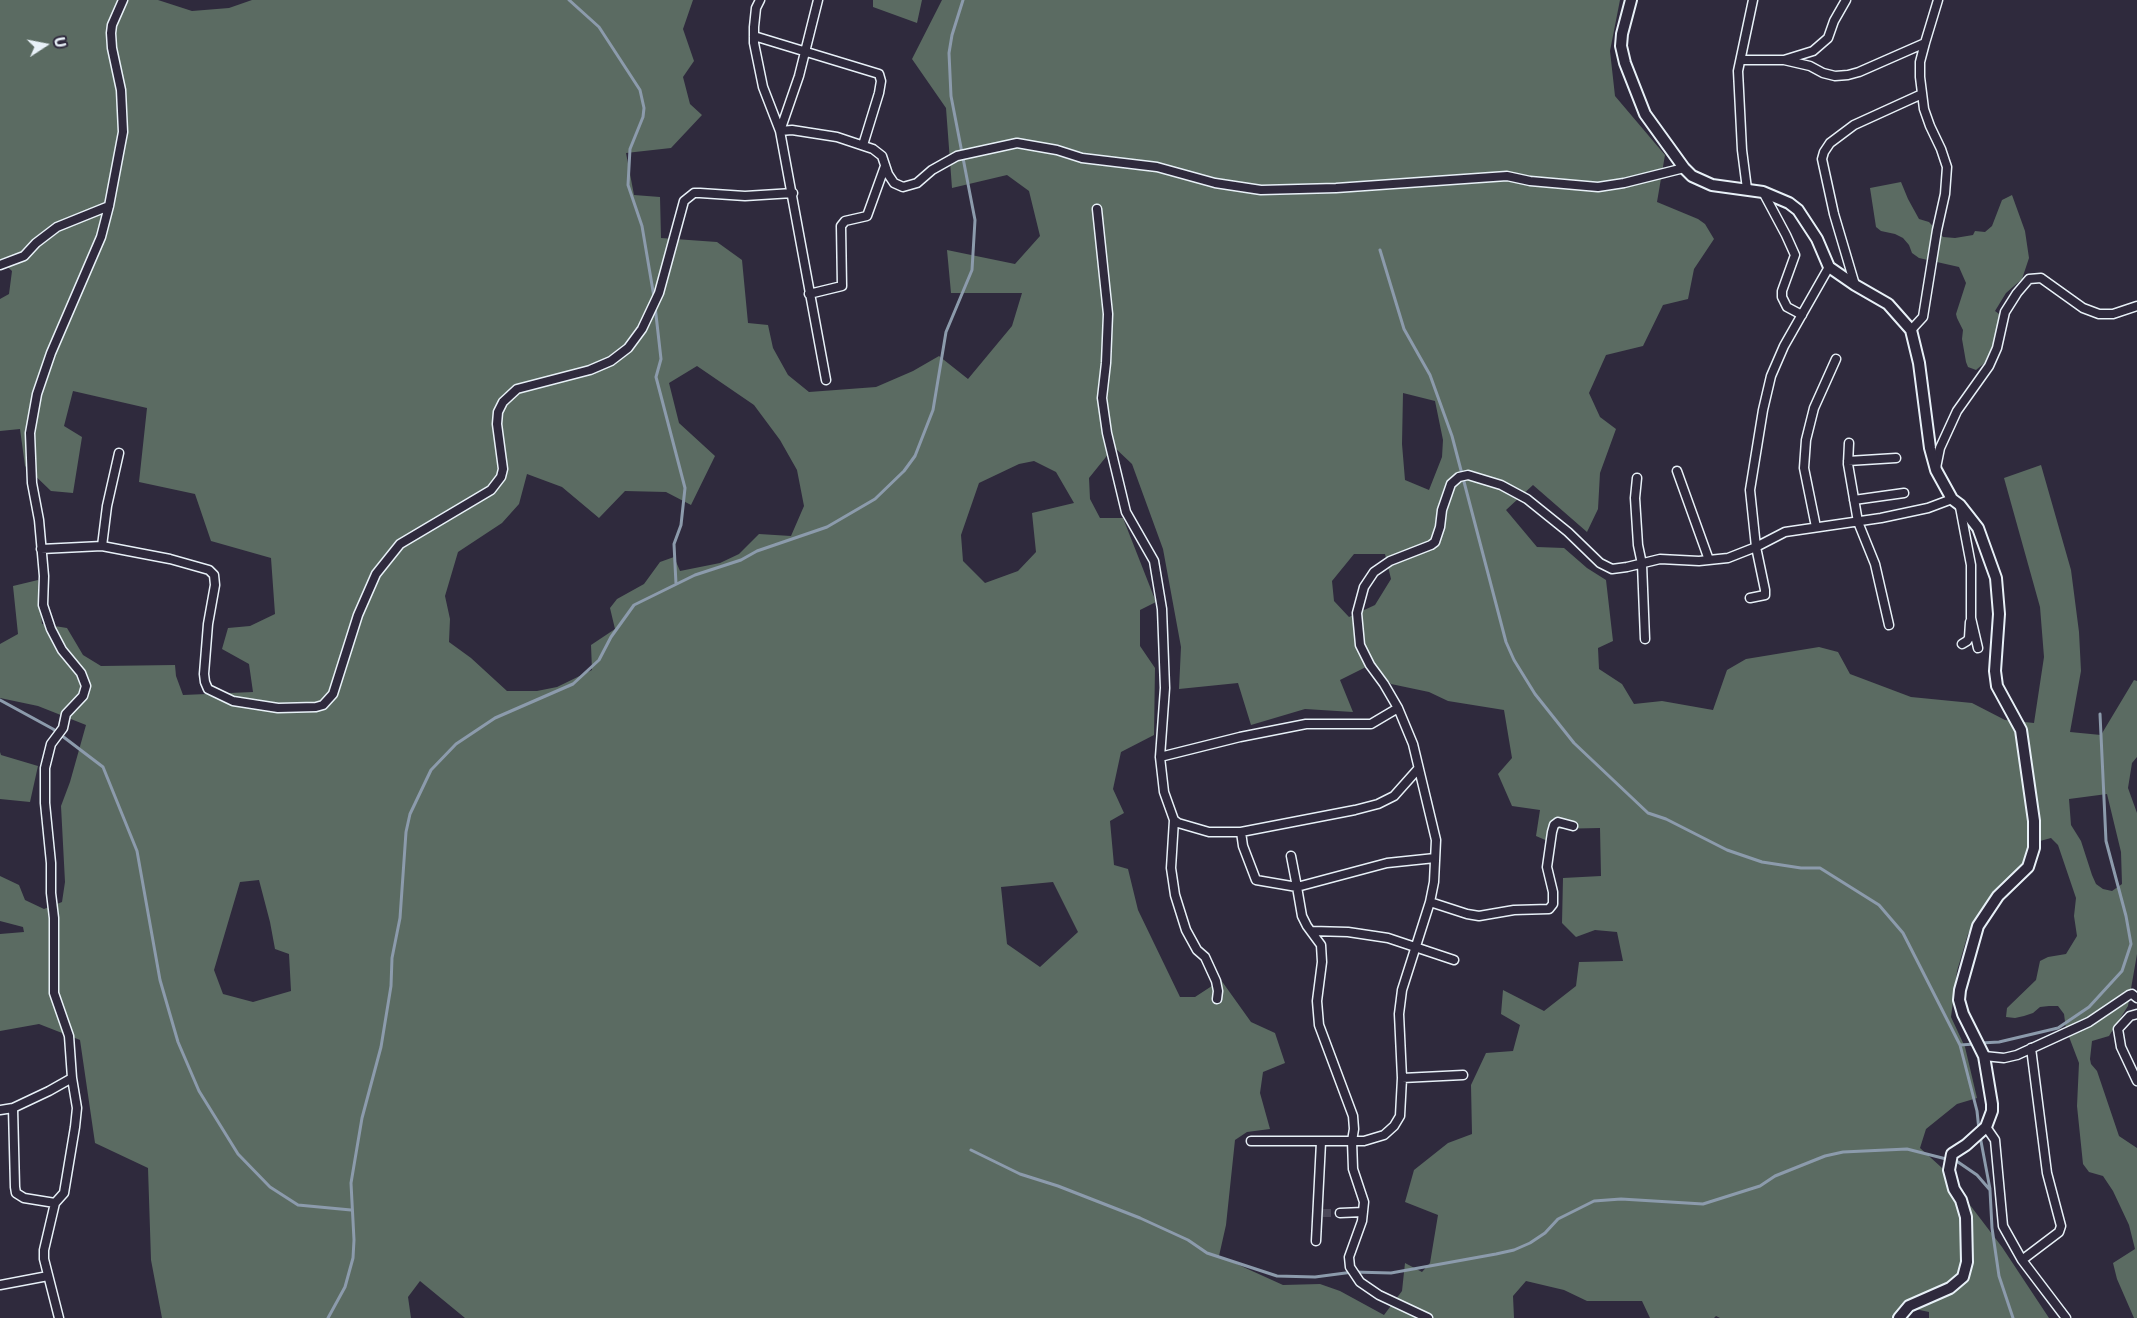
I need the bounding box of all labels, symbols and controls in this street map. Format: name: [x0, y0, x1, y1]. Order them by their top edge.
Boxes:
north arrow: [20, 20, 70, 70]
text: U: [49, 35, 72, 49]

